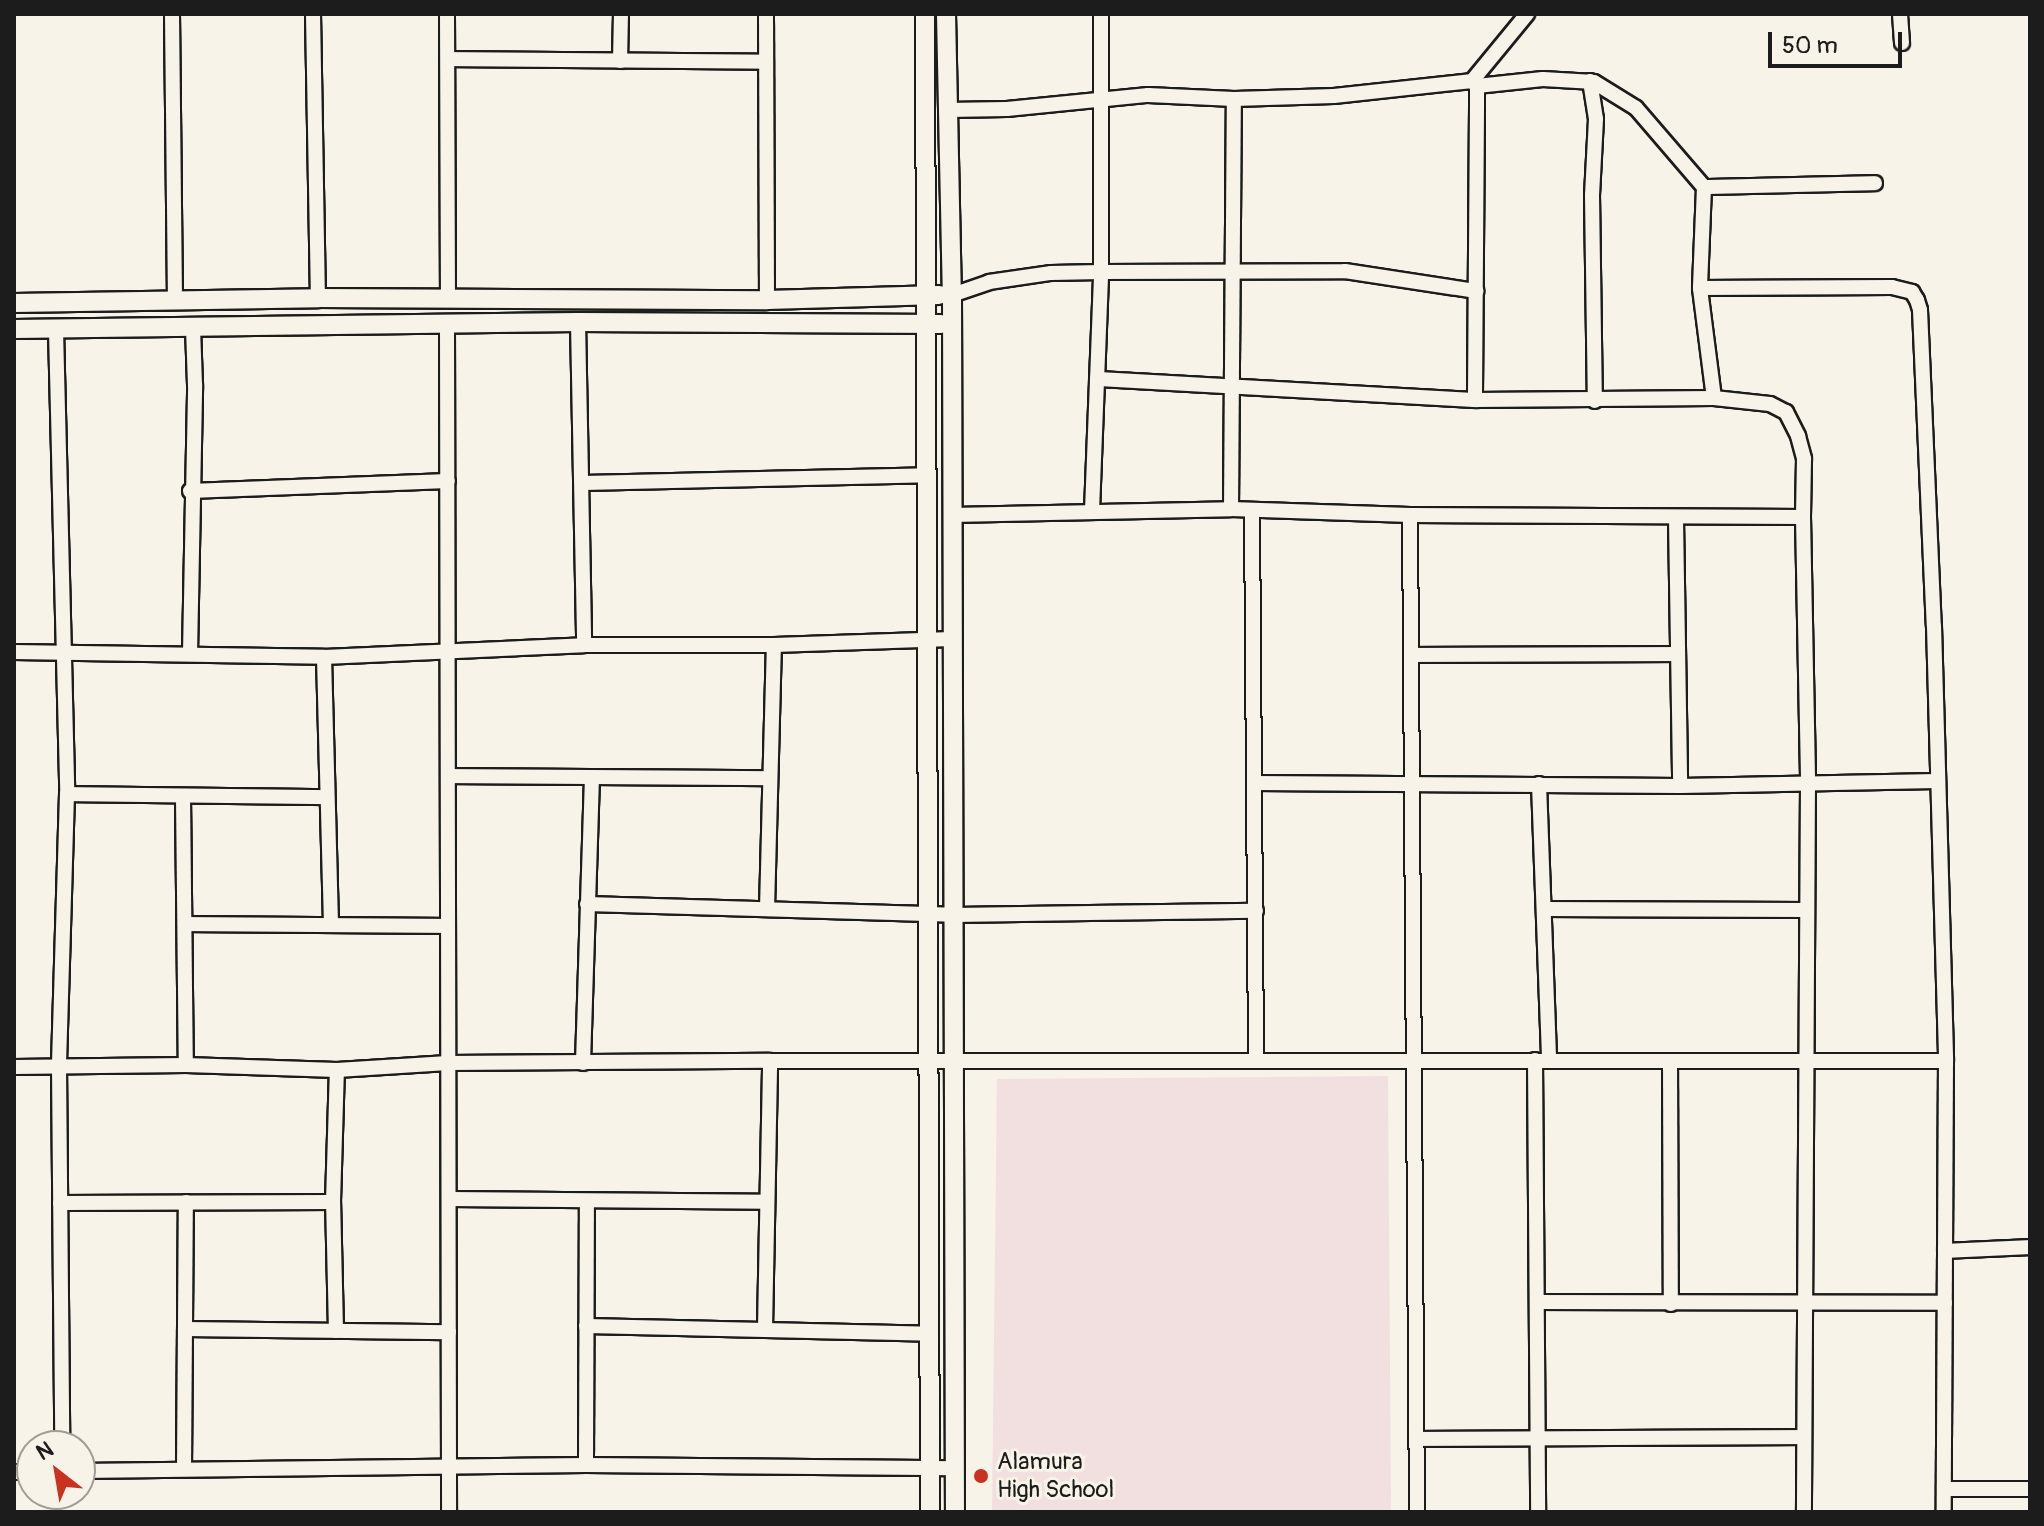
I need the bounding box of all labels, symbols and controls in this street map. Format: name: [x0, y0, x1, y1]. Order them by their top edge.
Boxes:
scale bar: [1772, 16, 1906, 66]
text: 50 m: [1782, 31, 1838, 60]
north arrow: [16, 1430, 96, 1510]
text: N: [31, 1435, 58, 1467]
place label: Alamura High School: [997, 1448, 1114, 1504]
marker: Alamura High School: [972, 1467, 990, 1485]

